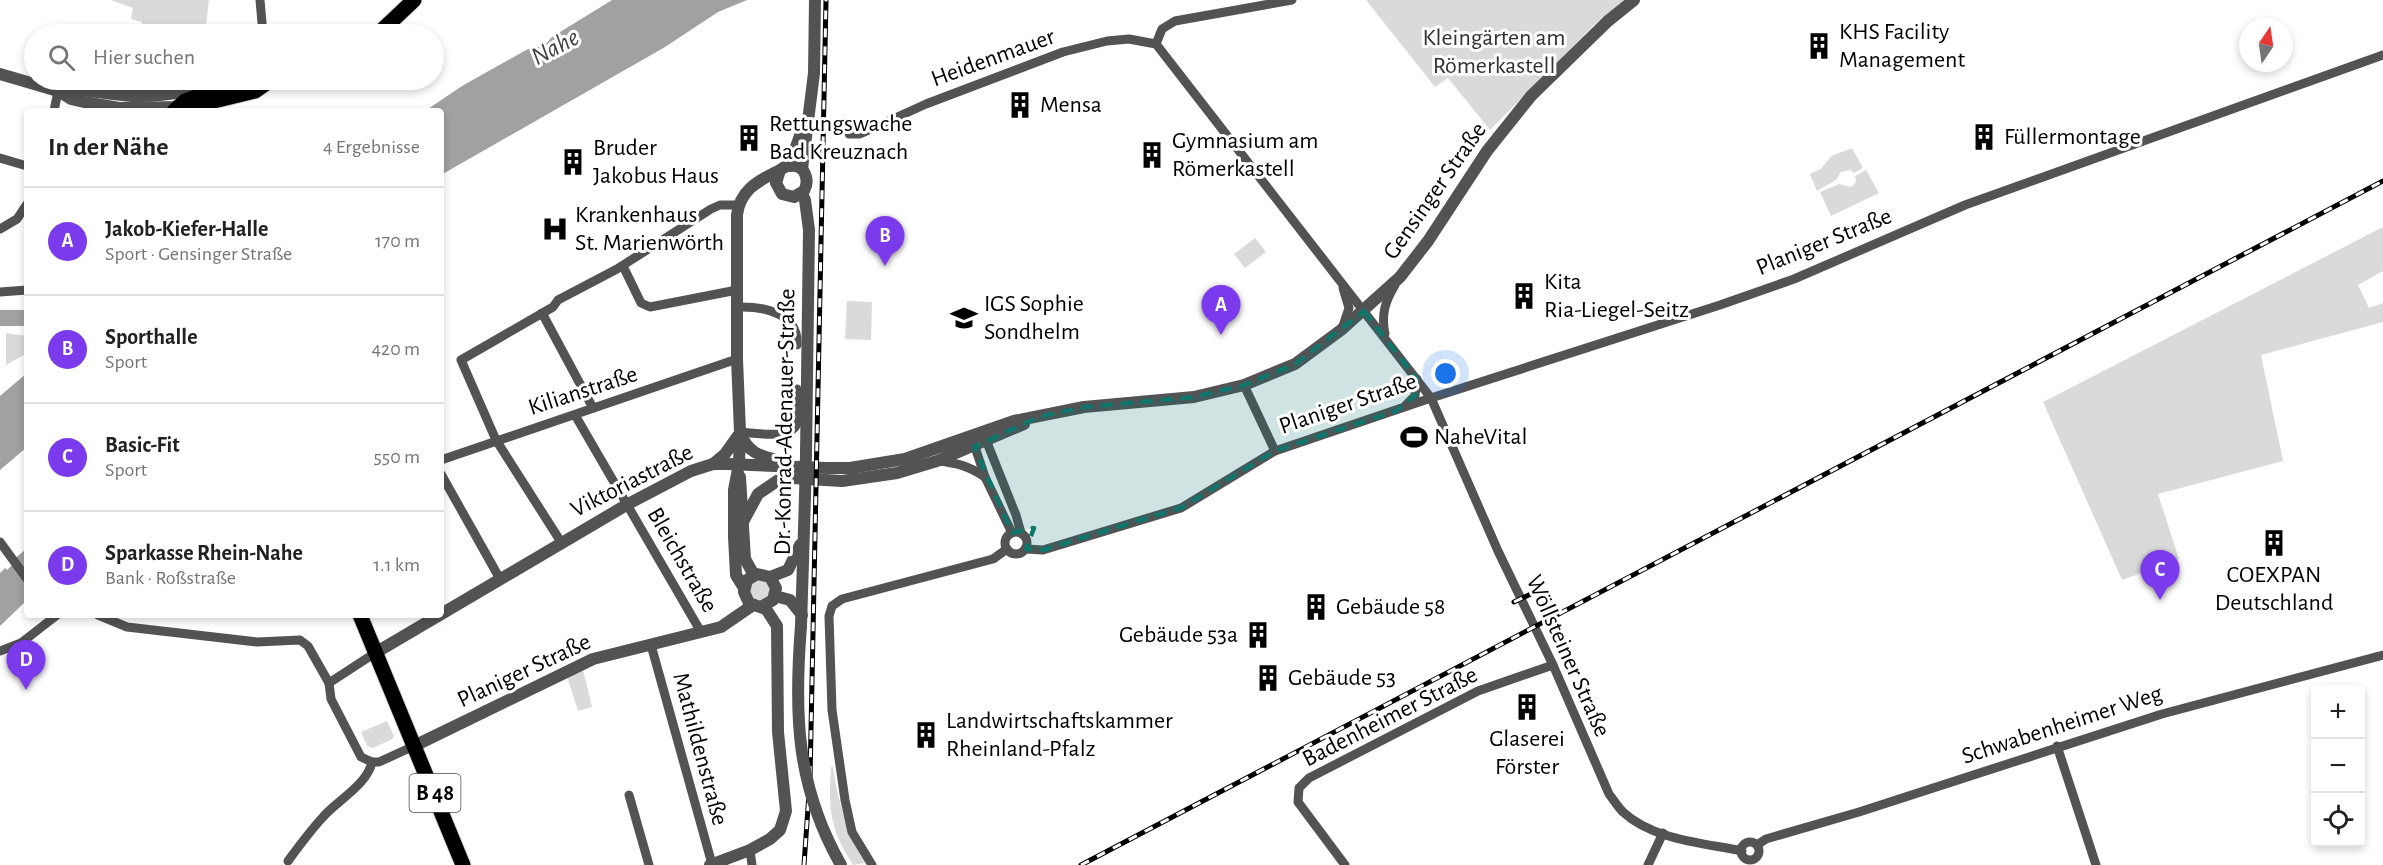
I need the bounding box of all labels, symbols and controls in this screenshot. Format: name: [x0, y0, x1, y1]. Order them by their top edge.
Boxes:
north arrow: [2239, 18, 2293, 72]
place label: KHS Facility Management: [1839, 20, 1965, 72]
search box: [24, 24, 444, 90]
water label: Nahe: [527, 24, 583, 70]
street label: Heidenmauer: [928, 24, 1058, 91]
park label: Kleingärten am Römerkastell: [1422, 26, 1566, 78]
building icon: KHS Facility Management: [1804, 31, 1834, 61]
icon: search: [45, 41, 78, 74]
text: Hier suchen: [93, 46, 195, 68]
building icon: Mensa: [1005, 90, 1035, 120]
place label: Mensa: [1040, 93, 1102, 117]
place label: Rettungswache Bad Kreuznach: [769, 112, 912, 164]
street label: Gensinger Straße: [1379, 118, 1491, 264]
building icon: Füllermontage: [1969, 122, 1999, 152]
building icon: Rettungswache Bad Kreuznach: [734, 123, 764, 153]
place label: Füllermontage: [2004, 125, 2141, 149]
place label: Gymnasium am Römerkastell: [1172, 129, 1319, 181]
text: In der Nähe: [48, 134, 168, 160]
place label: Bruder Jakobus Haus: [593, 136, 719, 188]
text: 4 Ergebnisse: [323, 137, 420, 157]
building icon: Gymnasium am Römerkastell: [1137, 140, 1167, 170]
building icon: Bruder Jakobus Haus: [558, 147, 588, 177]
place label: Krankenhaus St. Marienwörth: [575, 203, 724, 255]
street label: Planiger Straße: [1753, 204, 1895, 280]
hospital icon: Krankenhaus St. Marienwörth: [540, 214, 570, 244]
pin: B: [866, 216, 904, 266]
text: Jakob-Kiefer-Halle: [105, 218, 269, 240]
text: A: [62, 231, 74, 251]
text: 170 m: [375, 231, 420, 251]
text: Sport · Gensinger Straße: [105, 244, 292, 264]
place label: Kita Ria-Liegel-Seitz: [1544, 270, 1689, 322]
building icon: Kita Ria-Liegel-Seitz: [1509, 281, 1539, 311]
pin: A: [1202, 286, 1240, 335]
street label: Dr.-Konrad-Adenauer-Straße: [771, 288, 799, 556]
place label: IGS Sophie Sondhelm: [984, 292, 1084, 344]
school or university icon: IGS Sophie Sondhelm: [949, 303, 979, 333]
text: Sporthalle: [105, 326, 198, 348]
text: B: [62, 339, 73, 359]
text: 420 m: [371, 339, 420, 359]
text: Sport: [105, 352, 147, 372]
your location: [1431, 359, 1460, 388]
street label: Kilianstraße: [525, 362, 641, 420]
street label: Planiger Straße: [1276, 369, 1420, 439]
sports icon: NaheVital: [1399, 422, 1429, 452]
place label: NaheVital: [1434, 425, 1527, 449]
text: Basic-Fit: [105, 434, 180, 456]
street label: Viktoriastraße: [567, 440, 697, 522]
text: C: [62, 447, 73, 467]
text: 550 m: [373, 447, 420, 467]
text: Sport: [105, 460, 147, 480]
street label: Bleichstraße: [642, 503, 722, 617]
building icon: COEXPAN Deutschland: [2259, 528, 2289, 558]
text: Sparkasse Rhein-Nahe: [105, 542, 303, 564]
pin: C: [2140, 550, 2180, 600]
text: D: [61, 555, 74, 575]
text: 1.1 km: [373, 555, 420, 575]
place label: COEXPAN Deutschland: [2215, 563, 2333, 615]
text: Bank · Roßstraße: [105, 568, 236, 588]
street label: Wöllsteiner Straße: [1522, 572, 1614, 740]
building icon: Gebäude 58: [1301, 592, 1331, 622]
place label: Gebäude 58: [1336, 595, 1446, 619]
building icon: Gebäude 53a: [1243, 620, 1273, 650]
place label: Gebäude 53a: [1119, 623, 1238, 647]
street label: Planiger Straße: [454, 630, 594, 712]
pin: D: [6, 640, 46, 690]
street label: Badenheimer Straße: [1299, 662, 1481, 772]
building icon: Gebäude 53: [1253, 663, 1283, 693]
place label: Gebäude 53: [1288, 666, 1396, 690]
street label: Mathildenstraße: [668, 670, 732, 828]
street label: Schwabenheimer Weg: [1959, 681, 2165, 769]
map controls: [2311, 685, 2365, 847]
button: +: [2311, 685, 2365, 739]
building icon: Glaserei Förster: [1512, 692, 1542, 722]
place label: Landwirtschaftskammer Rheinland-Pfalz: [946, 709, 1173, 761]
building icon: Landwirtschaftskammer Rheinland-Pfalz: [911, 720, 941, 750]
place label: Glaserei Förster: [1489, 727, 1565, 779]
button: −: [2311, 739, 2365, 793]
road number: B 48: [410, 774, 460, 812]
button: locate: [2311, 793, 2365, 847]

